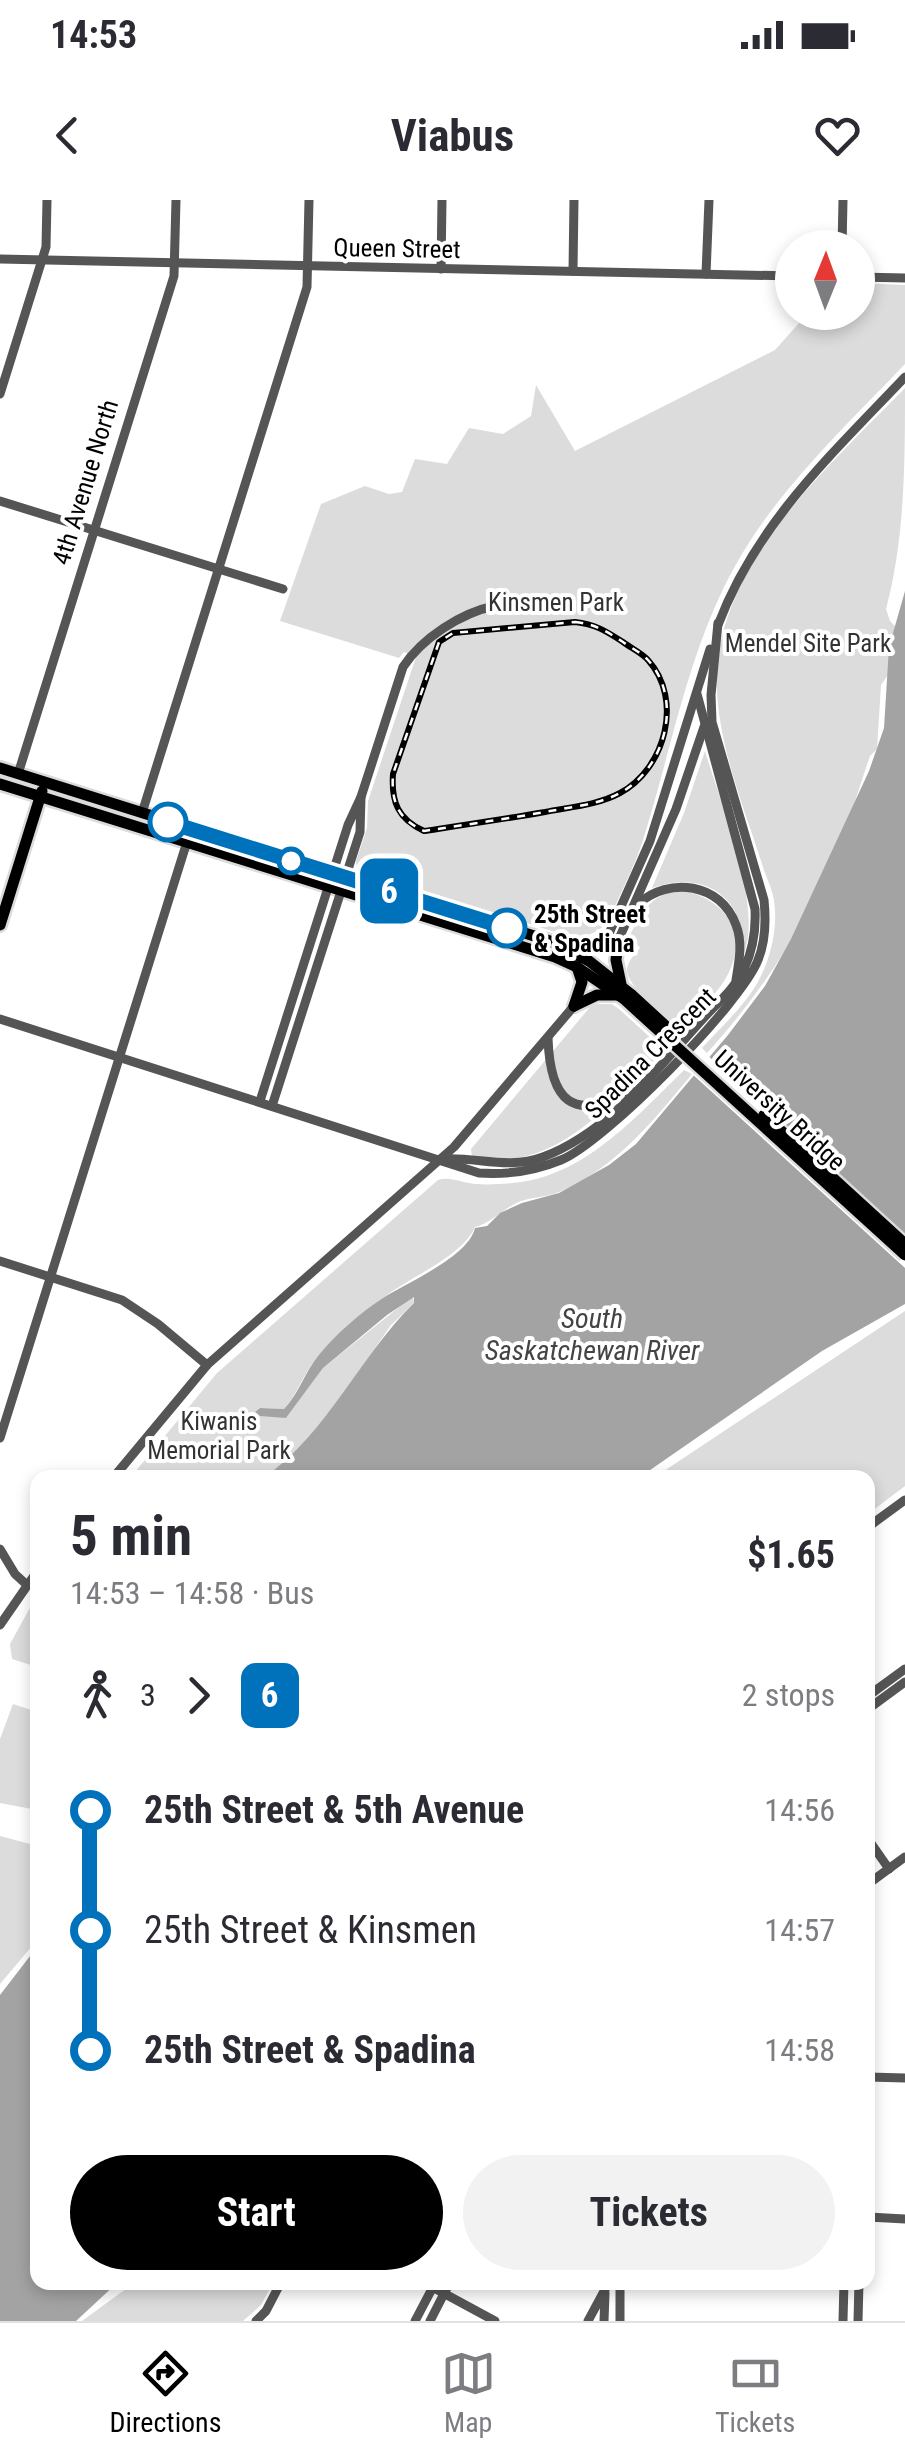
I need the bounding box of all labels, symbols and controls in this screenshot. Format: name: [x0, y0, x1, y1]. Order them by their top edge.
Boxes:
text: 14:53: [50, 13, 137, 57]
icon: back: [40, 108, 95, 163]
icon: heart: [810, 108, 865, 163]
text: Viabus: [391, 109, 514, 162]
north arrow: [775, 230, 875, 330]
map controls: [775, 230, 875, 330]
street label: Queen Street: [333, 233, 461, 264]
street label: 4th Avenue North: [47, 396, 124, 568]
park label: Kinsmen Park: [488, 588, 625, 617]
park label: Mendel Site Park: [725, 629, 892, 658]
unlabelled marker: [149, 803, 187, 841]
unlabelled marker: [278, 848, 304, 874]
line badge: 6: [356, 858, 422, 924]
text: 6: [380, 871, 398, 912]
place label: 25th Street & Spadina: [534, 900, 646, 958]
marker: 25th Street & Spadina: [488, 909, 526, 947]
street label: Spadina Crescent: [579, 982, 722, 1125]
street label: University Bridge: [708, 1044, 851, 1177]
water label: South Saskatchewan River: [485, 1302, 700, 1367]
park label: Kiwanis Memorial Park: [147, 1407, 291, 1465]
text: 5 min: [70, 1504, 192, 1568]
text: $1.65: [747, 1533, 835, 1577]
text: 14:53 – 14:58 · Bus: [70, 1574, 314, 1612]
icon: walk: [70, 1668, 125, 1723]
icon: forward: [171, 1668, 226, 1723]
text: 6: [261, 1675, 279, 1716]
text: 3: [140, 1676, 156, 1714]
text: 2 stops: [742, 1676, 835, 1714]
text: 25th Street & 5th Avenue: [144, 1788, 524, 1832]
text: 14:56: [764, 1791, 835, 1829]
text: 25th Street & Kinsmen: [144, 1908, 477, 1952]
text: 14:57: [764, 1911, 835, 1949]
text: 25th Street & Spadina: [144, 2028, 476, 2072]
text: 14:58: [764, 2031, 835, 2069]
button: Start: [70, 2155, 443, 2270]
button: Tickets: [463, 2155, 835, 2270]
tab: Directions: [110, 2346, 221, 2439]
tab: Map: [441, 2346, 496, 2439]
tab: Tickets: [715, 2346, 795, 2439]

